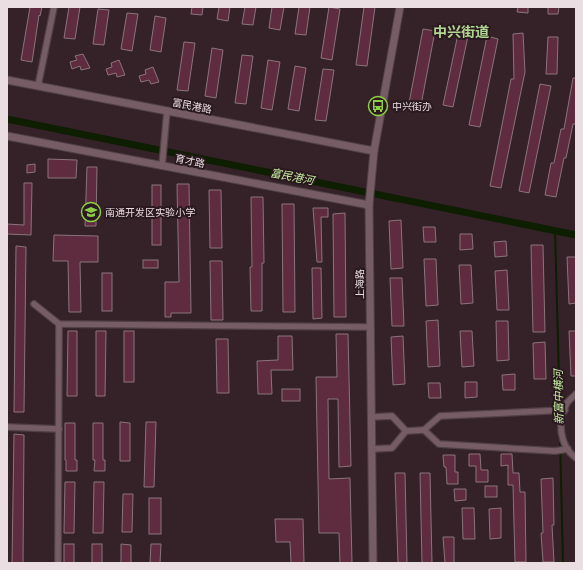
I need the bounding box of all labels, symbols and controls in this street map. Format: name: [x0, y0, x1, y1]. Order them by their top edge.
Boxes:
district label: 中兴街道: [433, 24, 489, 40]
bus stop icon: 中兴街办: [367, 95, 389, 117]
street label: 富民港路: [171, 97, 213, 115]
place label: 中兴街办: [392, 101, 432, 112]
street label: 育才路: [174, 153, 206, 169]
water label: 富民港河: [269, 166, 317, 188]
school or university icon: 南通开发区实验小学: [80, 201, 102, 223]
place label: 南通开发区实验小学: [105, 207, 195, 218]
street label: 上海路: [354, 269, 366, 299]
water label: 新富中横河: [552, 367, 566, 425]

